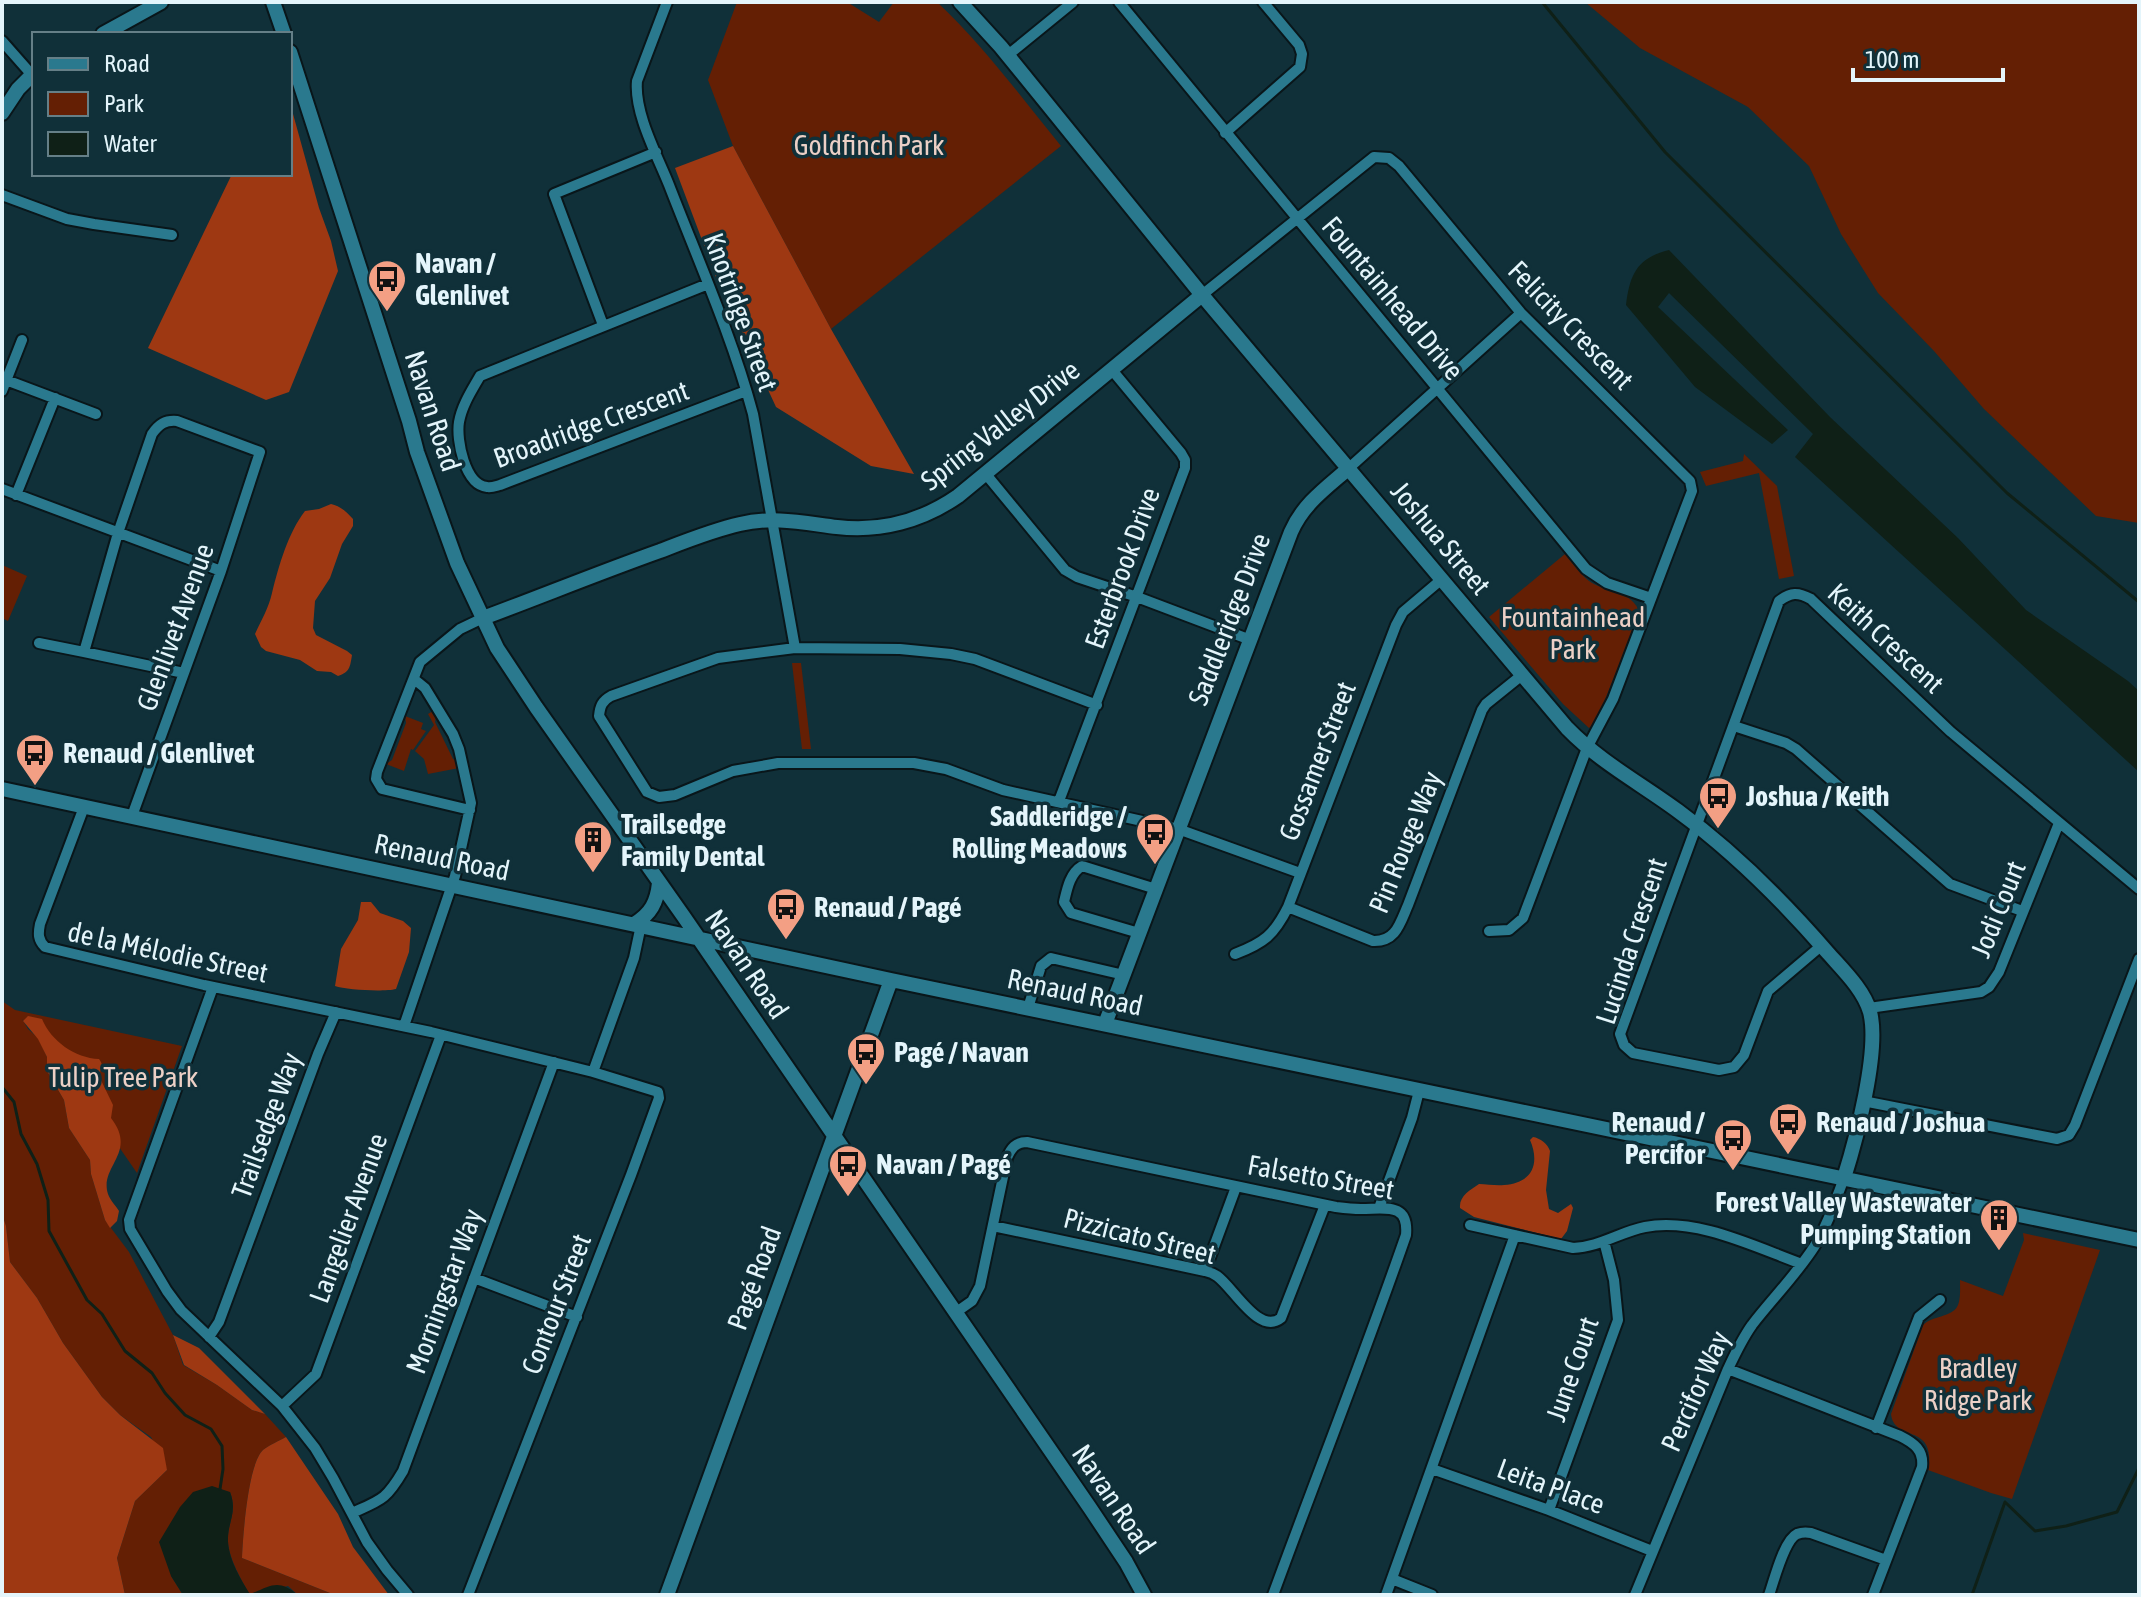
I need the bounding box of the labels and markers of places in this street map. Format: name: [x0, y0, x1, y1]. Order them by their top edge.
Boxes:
place label: Navan / Glenlivet: [415, 247, 509, 311]
bus stop icon: Navan / Glenlivet: [366, 258, 408, 313]
bus stop icon: Renaud / Glenlivet: [14, 732, 56, 787]
place label: Renaud / Glenlivet: [63, 737, 254, 769]
bus stop icon: Joshua / Keith: [1697, 775, 1739, 830]
place label: Joshua / Keith: [1745, 780, 1889, 812]
place label: Saddleridge / Rolling Meadows: [952, 800, 1128, 864]
place label: Trailsedge Family Dental: [621, 808, 765, 872]
bus stop icon: Saddleridge / Rolling Meadows: [1134, 811, 1176, 866]
building icon: Trailsedge Family Dental: [572, 819, 614, 874]
bus stop icon: Renaud / Pagé: [765, 886, 807, 941]
place label: Renaud / Pagé: [814, 891, 962, 923]
bus stop icon: Pagé / Navan: [845, 1031, 887, 1086]
place label: Pagé / Navan: [894, 1036, 1029, 1068]
bus stop icon: Renaud / Joshua: [1767, 1101, 1809, 1156]
place label: Renaud / Percifor: [1612, 1106, 1706, 1170]
place label: Renaud / Joshua: [1816, 1106, 1985, 1138]
bus stop icon: Renaud / Percifor: [1712, 1117, 1754, 1172]
bus stop icon: Navan / Pagé: [827, 1143, 869, 1198]
place label: Navan / Pagé: [876, 1148, 1011, 1180]
place label: Forest Valley Wastewater Pumping Station: [1715, 1186, 1972, 1250]
building icon: Forest Valley Wastewater Pumping Station: [1978, 1197, 2020, 1252]

